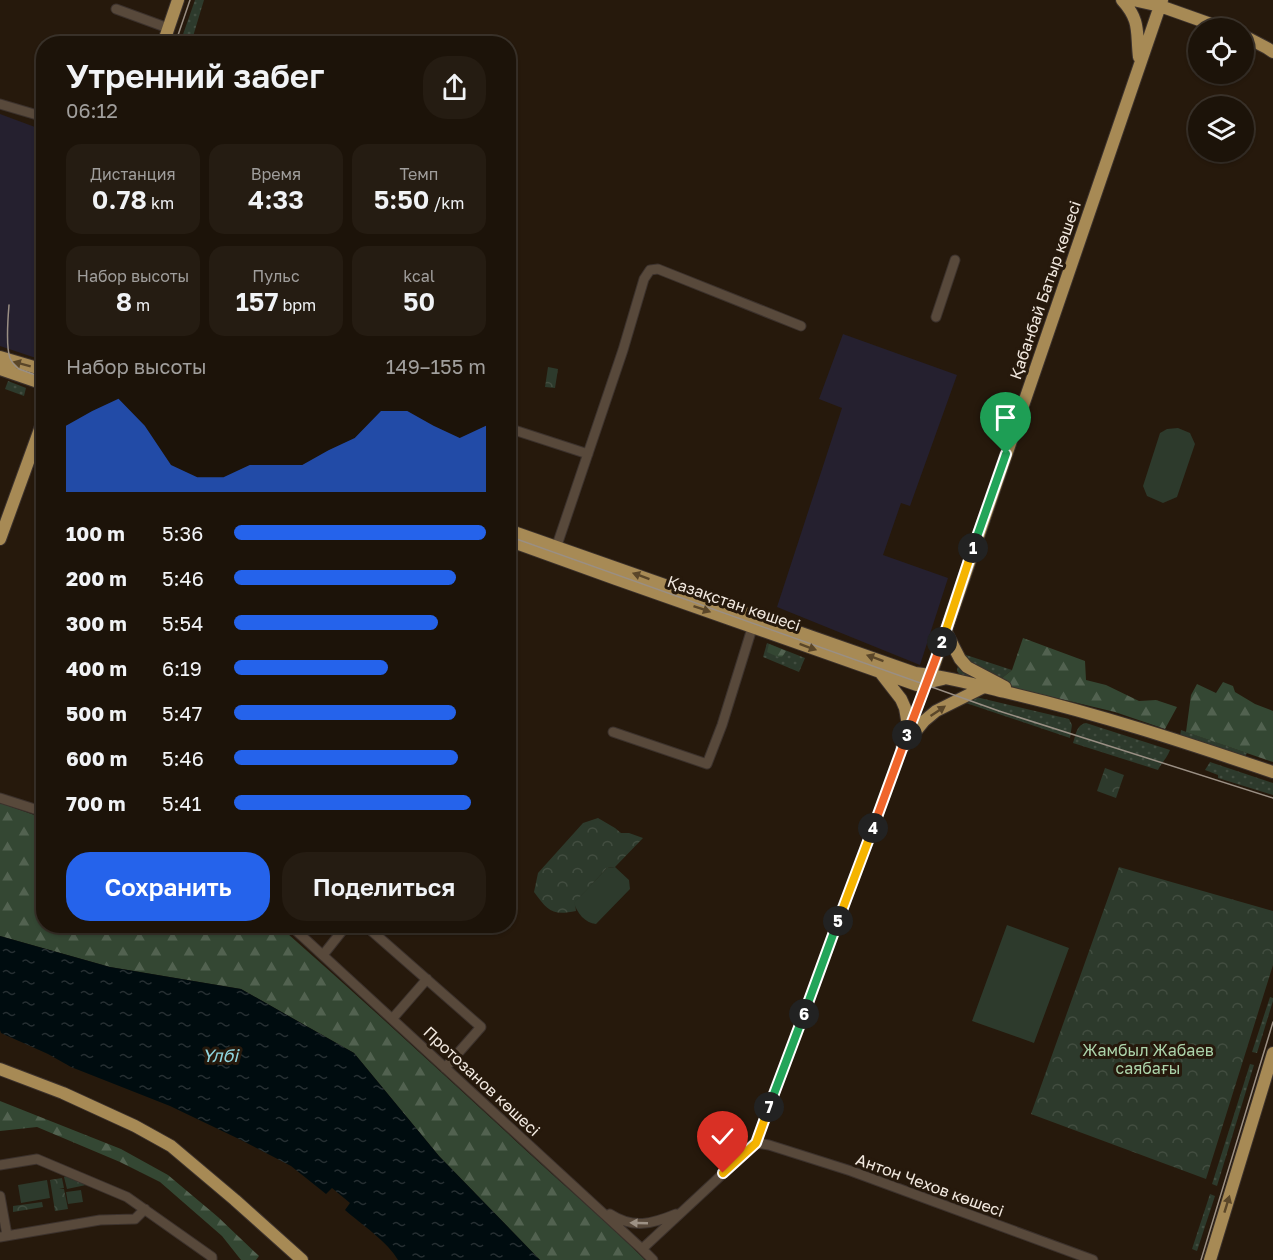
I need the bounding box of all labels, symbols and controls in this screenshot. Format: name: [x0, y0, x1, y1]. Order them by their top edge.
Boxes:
map controls: [1188, 18, 1254, 162]
button: locate: [1188, 18, 1254, 84]
text: Утренний забег: [66, 56, 324, 95]
button: share: [423, 56, 486, 119]
button: layers: [1188, 96, 1254, 162]
text: 06:12: [66, 98, 118, 122]
text: Дистанция: [90, 164, 176, 184]
text: Время: [251, 164, 301, 184]
text: Темп: [400, 164, 438, 184]
text: 0.78: [92, 184, 147, 215]
text: 4:33: [248, 184, 304, 215]
text: 5:50: [374, 184, 429, 215]
text: km: [147, 193, 174, 213]
text: /km: [429, 193, 464, 213]
street label: Қабанбай Батыр көшесі: [1005, 198, 1085, 382]
text: Набор высоты: [77, 266, 189, 286]
text: Пульс: [252, 266, 300, 286]
text: kcal: [403, 266, 435, 286]
text: 8: [116, 286, 132, 317]
text: 157: [236, 286, 278, 317]
text: 50: [403, 286, 435, 317]
text: m: [132, 295, 150, 315]
text: bpm: [278, 295, 316, 315]
text: Набор высоты: [66, 354, 207, 378]
text: 149–155 m: [386, 354, 486, 378]
one-way arrow: [12, 359, 30, 368]
pin: [980, 392, 1031, 454]
icon: arrive: [989, 401, 1022, 434]
text: 100 m: [66, 521, 125, 545]
text: 5:36: [162, 521, 203, 545]
pin: 1: [958, 533, 988, 563]
text: 1: [969, 538, 977, 558]
text: 200 m: [66, 566, 127, 590]
text: 5:46: [162, 566, 204, 590]
one-way arrow: [632, 571, 650, 581]
street label: Қазақстан көшесі: [665, 571, 803, 635]
one-way arrow: [693, 605, 711, 615]
text: 300 m: [66, 611, 127, 635]
text: 5:54: [162, 611, 203, 635]
pin: 2: [927, 627, 957, 657]
text: 2: [937, 632, 947, 652]
one-way arrow: [799, 642, 817, 652]
one-way arrow: [866, 652, 884, 662]
text: 400 m: [66, 656, 127, 680]
text: 6:19: [162, 656, 202, 680]
text: 500 m: [66, 701, 127, 725]
text: 5:47: [162, 701, 202, 725]
one-way arrow: [930, 706, 946, 717]
pin: 3: [892, 720, 922, 750]
text: 3: [902, 725, 912, 745]
text: 600 m: [66, 746, 127, 770]
text: 5:46: [162, 746, 204, 770]
text: 700 m: [66, 791, 125, 815]
text: 5:41: [162, 791, 202, 815]
pin: 4: [858, 813, 888, 843]
text: 4: [868, 818, 878, 838]
button: Сохранить: [66, 852, 270, 921]
button: Поделиться: [282, 852, 486, 921]
pin: 5: [823, 906, 853, 936]
text: 5: [833, 911, 843, 931]
pin: 6: [789, 999, 819, 1029]
text: 6: [799, 1004, 809, 1024]
street label: Протозанов көшесі: [420, 1022, 544, 1140]
park label: Жамбыл Жабаев саябағы: [1082, 1040, 1214, 1078]
water label: Үлбі: [202, 1044, 240, 1066]
pin: 7: [754, 1092, 784, 1122]
text: 7: [765, 1097, 773, 1117]
pin: [697, 1111, 748, 1173]
icon: check: [706, 1120, 739, 1153]
street label: Антон Чехов көшесі: [853, 1149, 1007, 1221]
one-way arrow: [1223, 1195, 1232, 1213]
one-way arrow: [629, 1218, 648, 1227]

